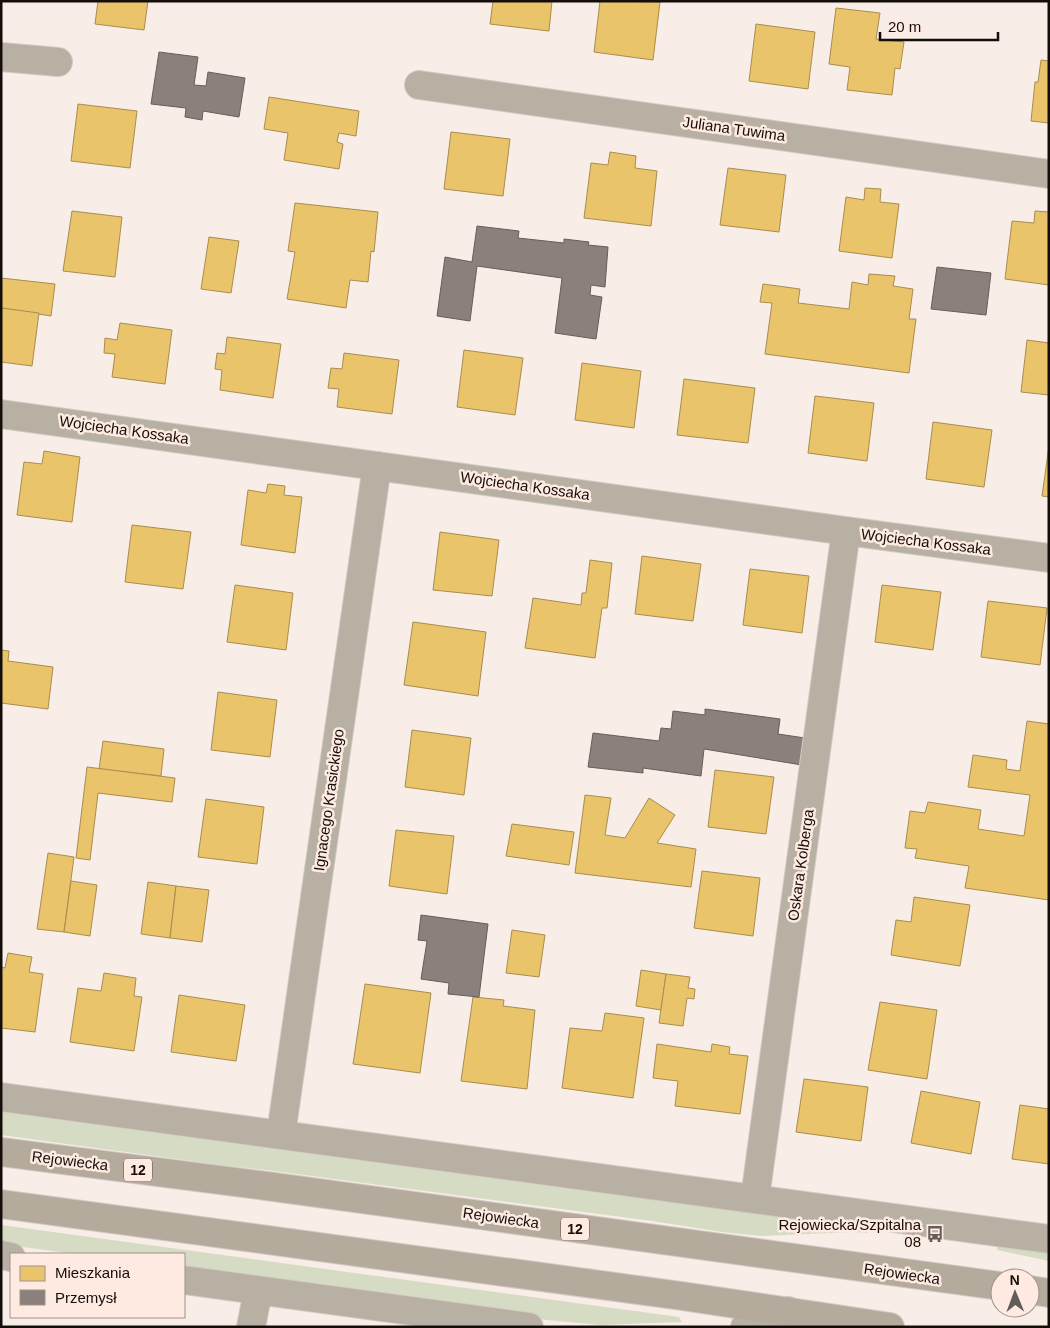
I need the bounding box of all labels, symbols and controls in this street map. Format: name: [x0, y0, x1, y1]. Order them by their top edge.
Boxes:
scale bar: [880, 10, 998, 42]
text: 20 m: [888, 18, 921, 35]
street label: Juliana Tuwima: [682, 113, 787, 144]
street label: Wojciecha Kossaka: [58, 412, 191, 447]
street label: Wojciecha Kossaka: [459, 468, 592, 503]
street label: Wojciecha Kossaka: [860, 525, 993, 558]
street label: Ignacego Krasickiego: [310, 728, 347, 872]
street label: Oskara Kolberga: [784, 807, 817, 922]
street label: Rejowiecka: [31, 1147, 110, 1174]
road number: 12: [124, 1158, 152, 1182]
street label: Rejowiecka: [462, 1204, 541, 1231]
place label: Rejowiecka/Szpitalna 08: [778, 1216, 922, 1250]
road number: 12: [561, 1218, 589, 1240]
bus stop icon: Rejowiecka/Szpitalna 08: [925, 1224, 945, 1244]
legend: [10, 1253, 185, 1318]
street label: Rejowiecka: [863, 1260, 942, 1287]
text: Mieszkania: [55, 1264, 131, 1281]
north arrow: [990, 1268, 1040, 1318]
text: N: [1010, 1272, 1020, 1288]
text: Przemysł: [55, 1289, 117, 1306]

